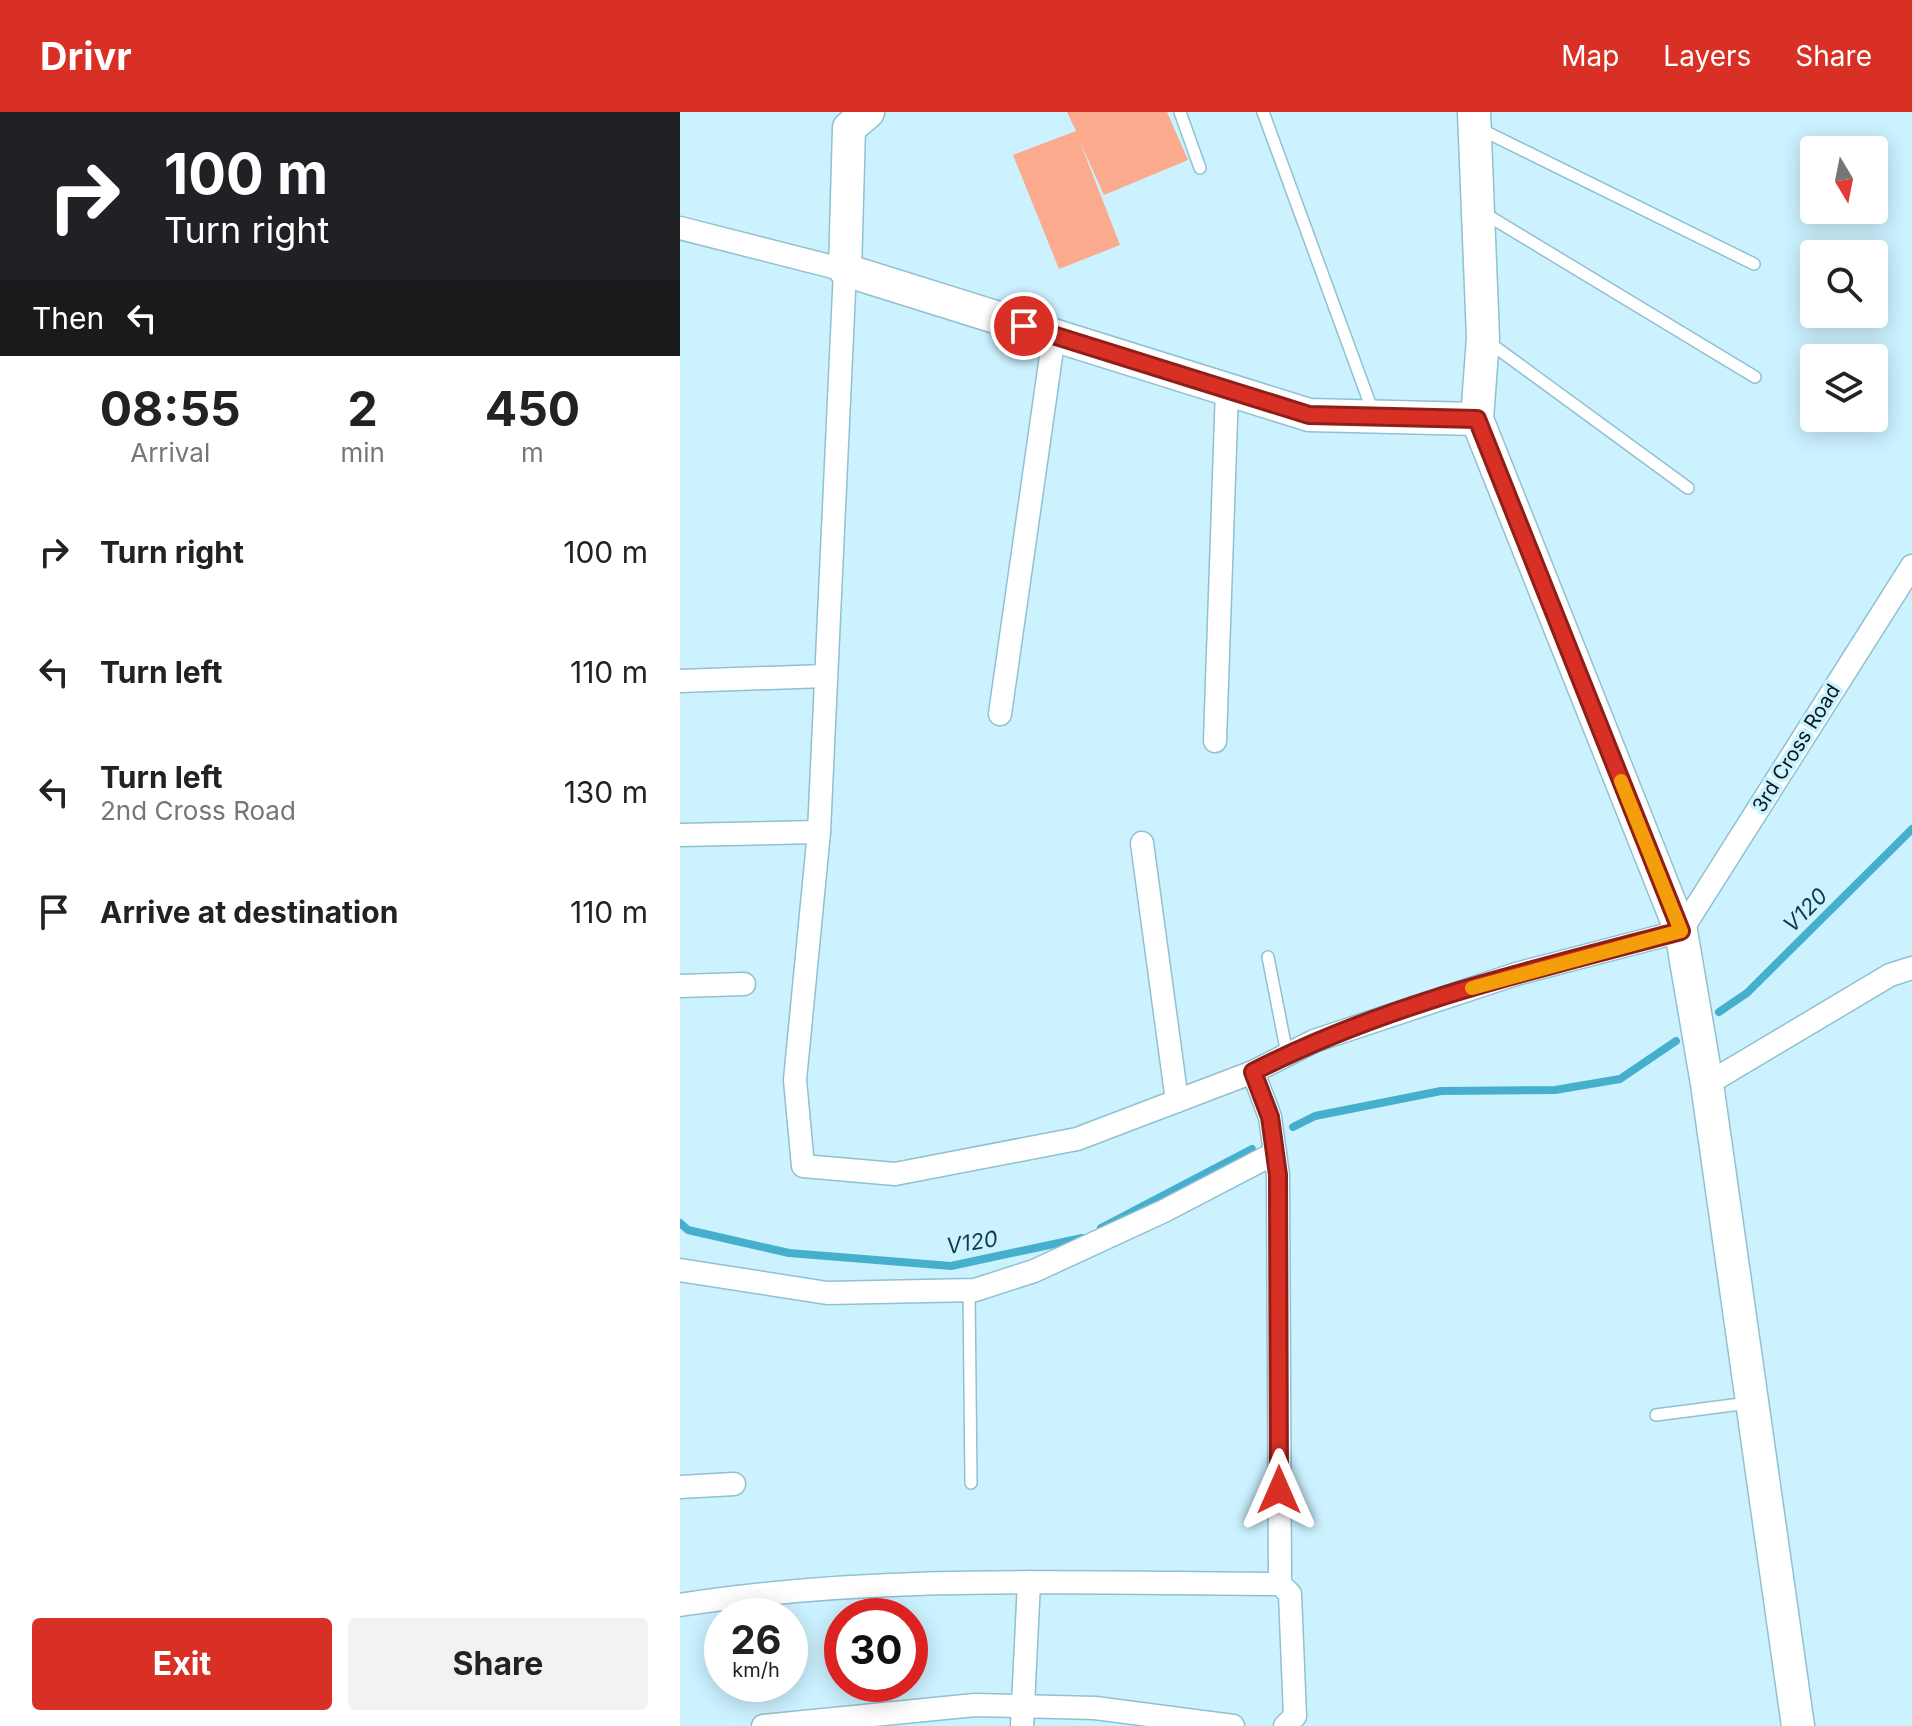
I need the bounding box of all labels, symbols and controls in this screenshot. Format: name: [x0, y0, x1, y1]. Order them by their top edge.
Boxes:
text: Drivr: [40, 33, 132, 79]
text: Map: [1561, 39, 1619, 73]
text: Layers: [1663, 39, 1751, 73]
text: Share: [1795, 39, 1872, 73]
north arrow: [1800, 136, 1888, 224]
map controls: [1800, 136, 1888, 432]
text: 100 m: [164, 140, 328, 208]
icon: right: [32, 144, 136, 248]
text: Turn right: [164, 208, 329, 252]
button: search: [1800, 240, 1888, 328]
pin: [990, 292, 1058, 360]
icon: left: [120, 296, 164, 340]
text: Then: [32, 300, 104, 336]
icon: arrive: [1002, 304, 1046, 348]
button: layers: [1800, 344, 1888, 432]
text: 08:55: [100, 379, 241, 438]
text: 2: [348, 379, 378, 438]
text: 450: [485, 379, 580, 438]
text: Arrival: [130, 437, 210, 468]
text: min: [341, 437, 385, 468]
text: m: [521, 437, 544, 468]
icon: right: [32, 530, 76, 574]
text: Turn right: [100, 534, 244, 570]
text: 100 m: [563, 534, 648, 570]
icon: left: [32, 650, 76, 694]
text: Turn left: [100, 654, 222, 690]
text: 110 m: [570, 654, 648, 690]
street label: 3rd Cross Road: [1747, 680, 1845, 816]
text: Turn left: [100, 759, 222, 795]
icon: left: [32, 770, 76, 814]
text: 130 m: [564, 774, 648, 810]
text: 2nd Cross Road: [100, 795, 296, 826]
water label: V120: [1778, 883, 1832, 937]
icon: arrive: [32, 890, 76, 934]
text: Arrive at destination: [100, 894, 398, 930]
text: 110 m: [570, 894, 648, 930]
water label: V120: [945, 1225, 1000, 1259]
position arrow: [1237, 1448, 1321, 1532]
speed limit sign: 30: [824, 1598, 928, 1702]
text: 26: [730, 1615, 782, 1664]
button: Exit: [32, 1618, 332, 1710]
button: Share: [348, 1618, 648, 1710]
text: km/h: [732, 1658, 780, 1682]

